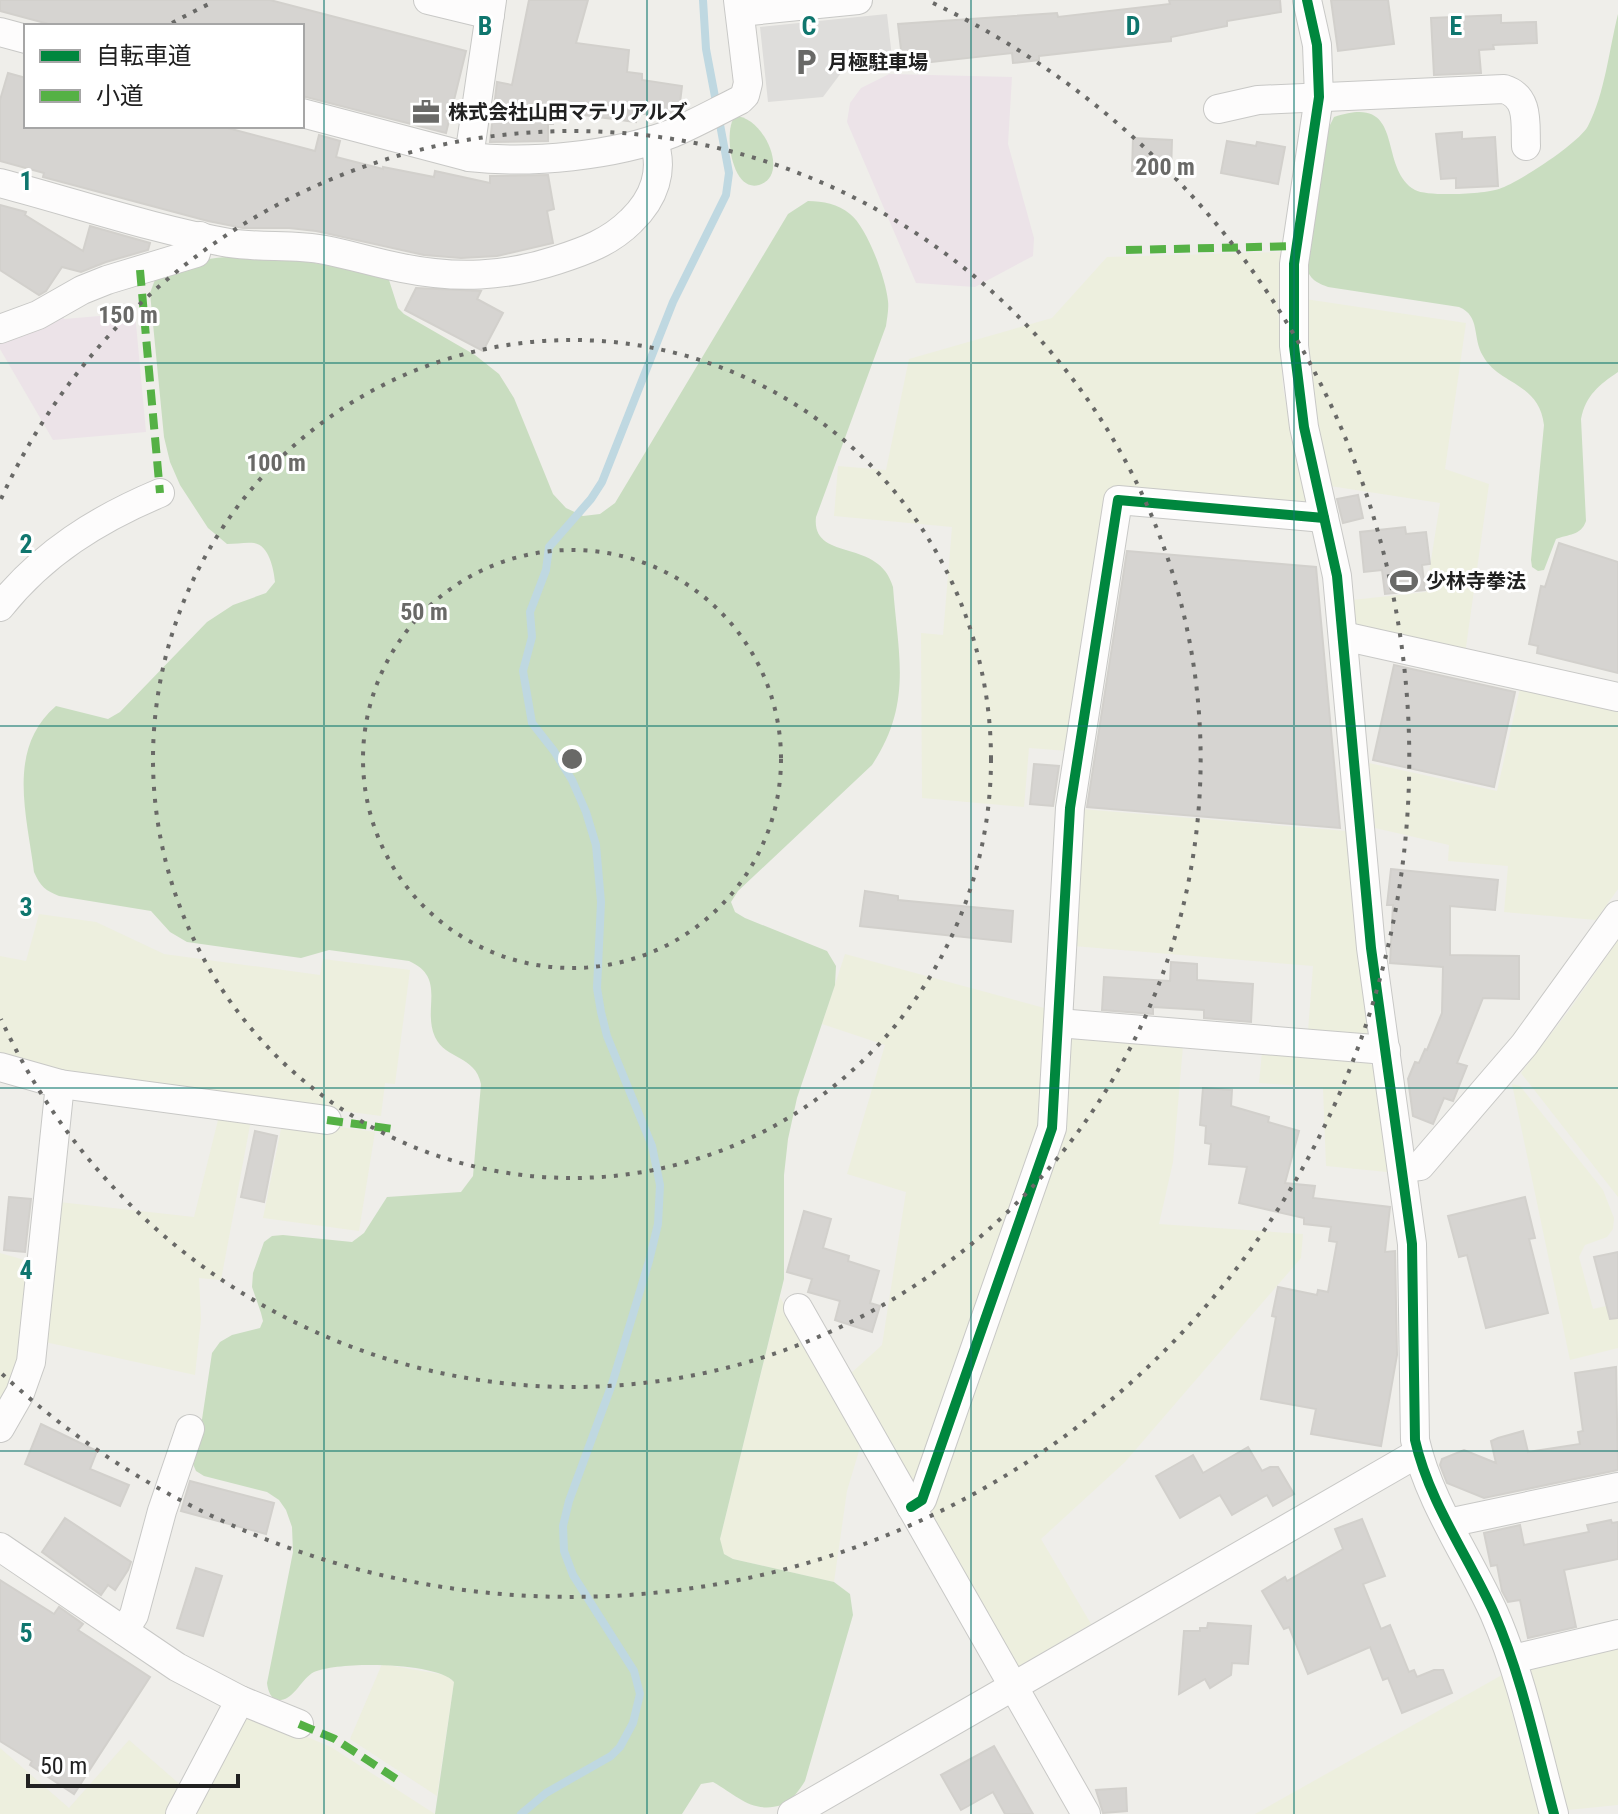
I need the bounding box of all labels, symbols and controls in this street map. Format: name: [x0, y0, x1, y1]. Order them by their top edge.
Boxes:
text: B: [478, 11, 492, 41]
text: C: [802, 11, 817, 41]
text: D: [1126, 11, 1140, 41]
text: E: [1450, 11, 1463, 41]
legend: [24, 24, 304, 128]
text: 自転車道: [96, 42, 192, 70]
parking icon: 月極駐車場: [791, 47, 821, 77]
place label: 月極駐車場: [828, 50, 928, 74]
text: 小道: [96, 82, 144, 110]
office icon: 株式会社山田マテリアルズ: [411, 97, 441, 127]
place label: 株式会社山田マテリアルズ: [448, 100, 688, 124]
text: 200 m: [1135, 153, 1195, 181]
text: 1: [19, 166, 33, 196]
text: 150 m: [98, 301, 158, 329]
text: 100 m: [246, 449, 306, 477]
text: 2: [19, 529, 33, 559]
sports icon: 少林寺拳法: [1389, 566, 1419, 596]
place label: 少林寺拳法: [1426, 569, 1526, 593]
text: 50 m: [400, 598, 448, 626]
centre of rings: [558, 745, 586, 773]
text: 3: [19, 892, 33, 922]
text: 4: [19, 1255, 33, 1285]
text: 5: [19, 1618, 33, 1648]
scale bar: [28, 1738, 238, 1788]
text: 50 m: [40, 1752, 87, 1780]

